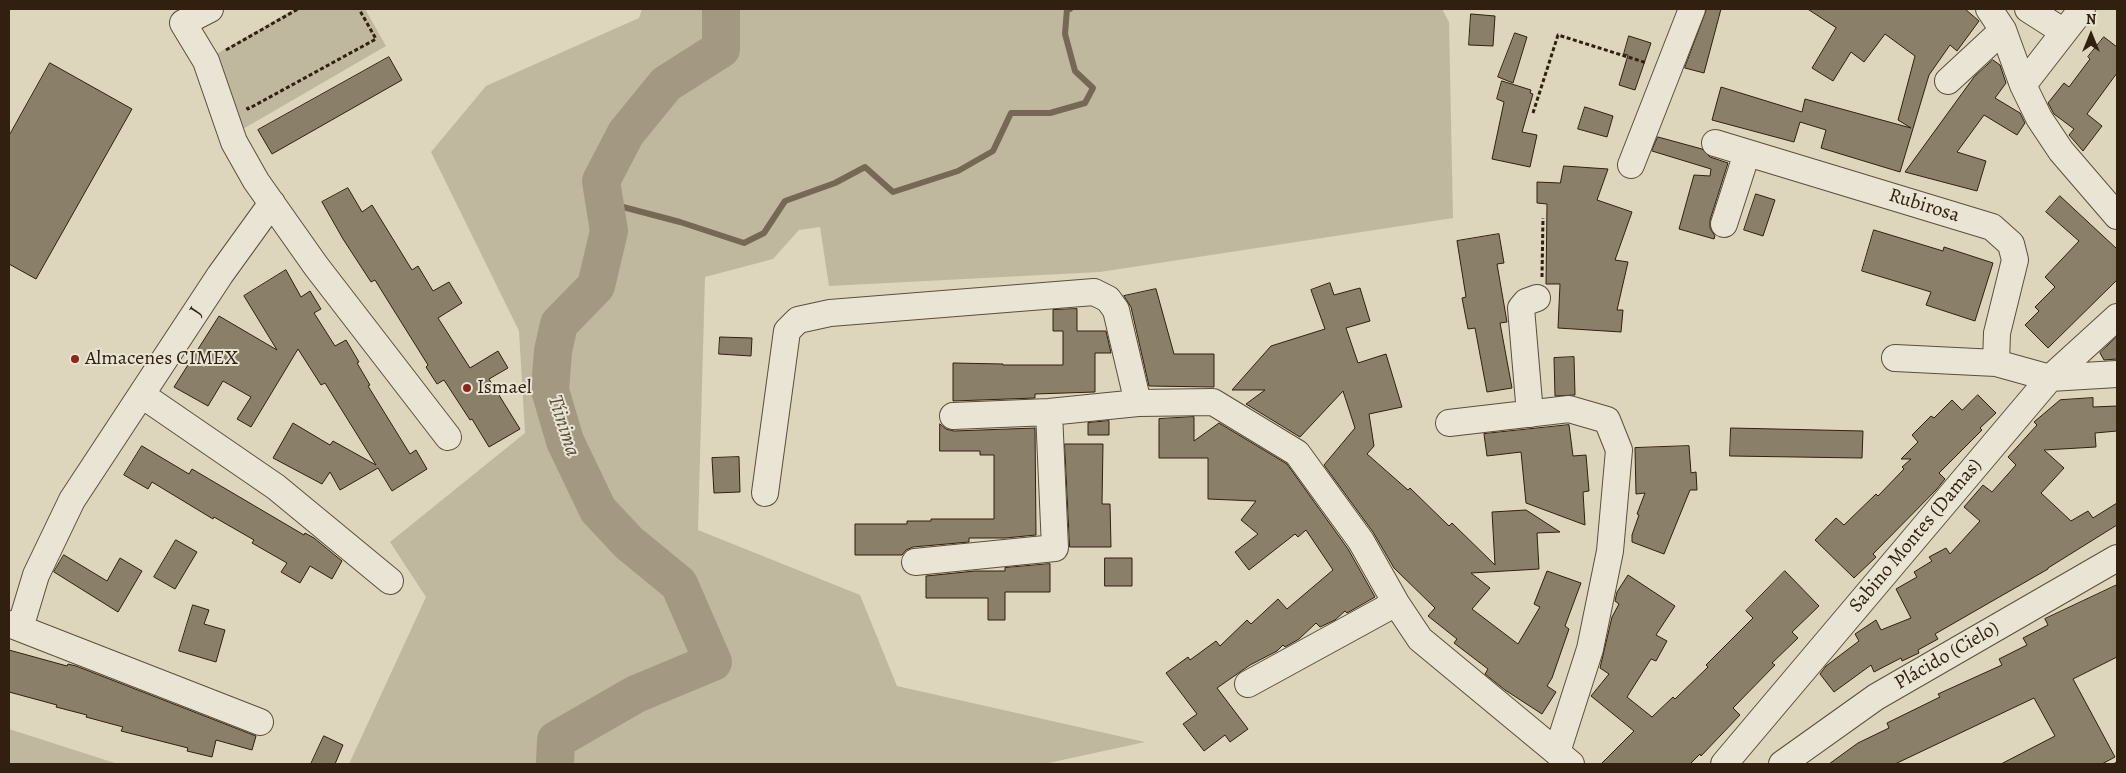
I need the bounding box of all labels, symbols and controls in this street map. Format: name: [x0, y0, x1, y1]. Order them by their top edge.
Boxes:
north arrow: [2066, 10, 2116, 60]
text: N: [2086, 10, 2096, 29]
street label: Rubirosa: [1886, 184, 1962, 228]
street label: J: [185, 303, 209, 321]
place label: Almacenes CIMEX: [85, 347, 238, 371]
marker: Almacenes CIMEX: [69, 353, 81, 365]
place label: Ismael: [477, 376, 532, 400]
marker: Ismael: [461, 382, 473, 394]
water label: Tíinima: [541, 392, 585, 460]
street label: Sabino Montes (Damas): [1845, 454, 1987, 618]
street label: Plácido (Cielo): [1891, 616, 2003, 696]

